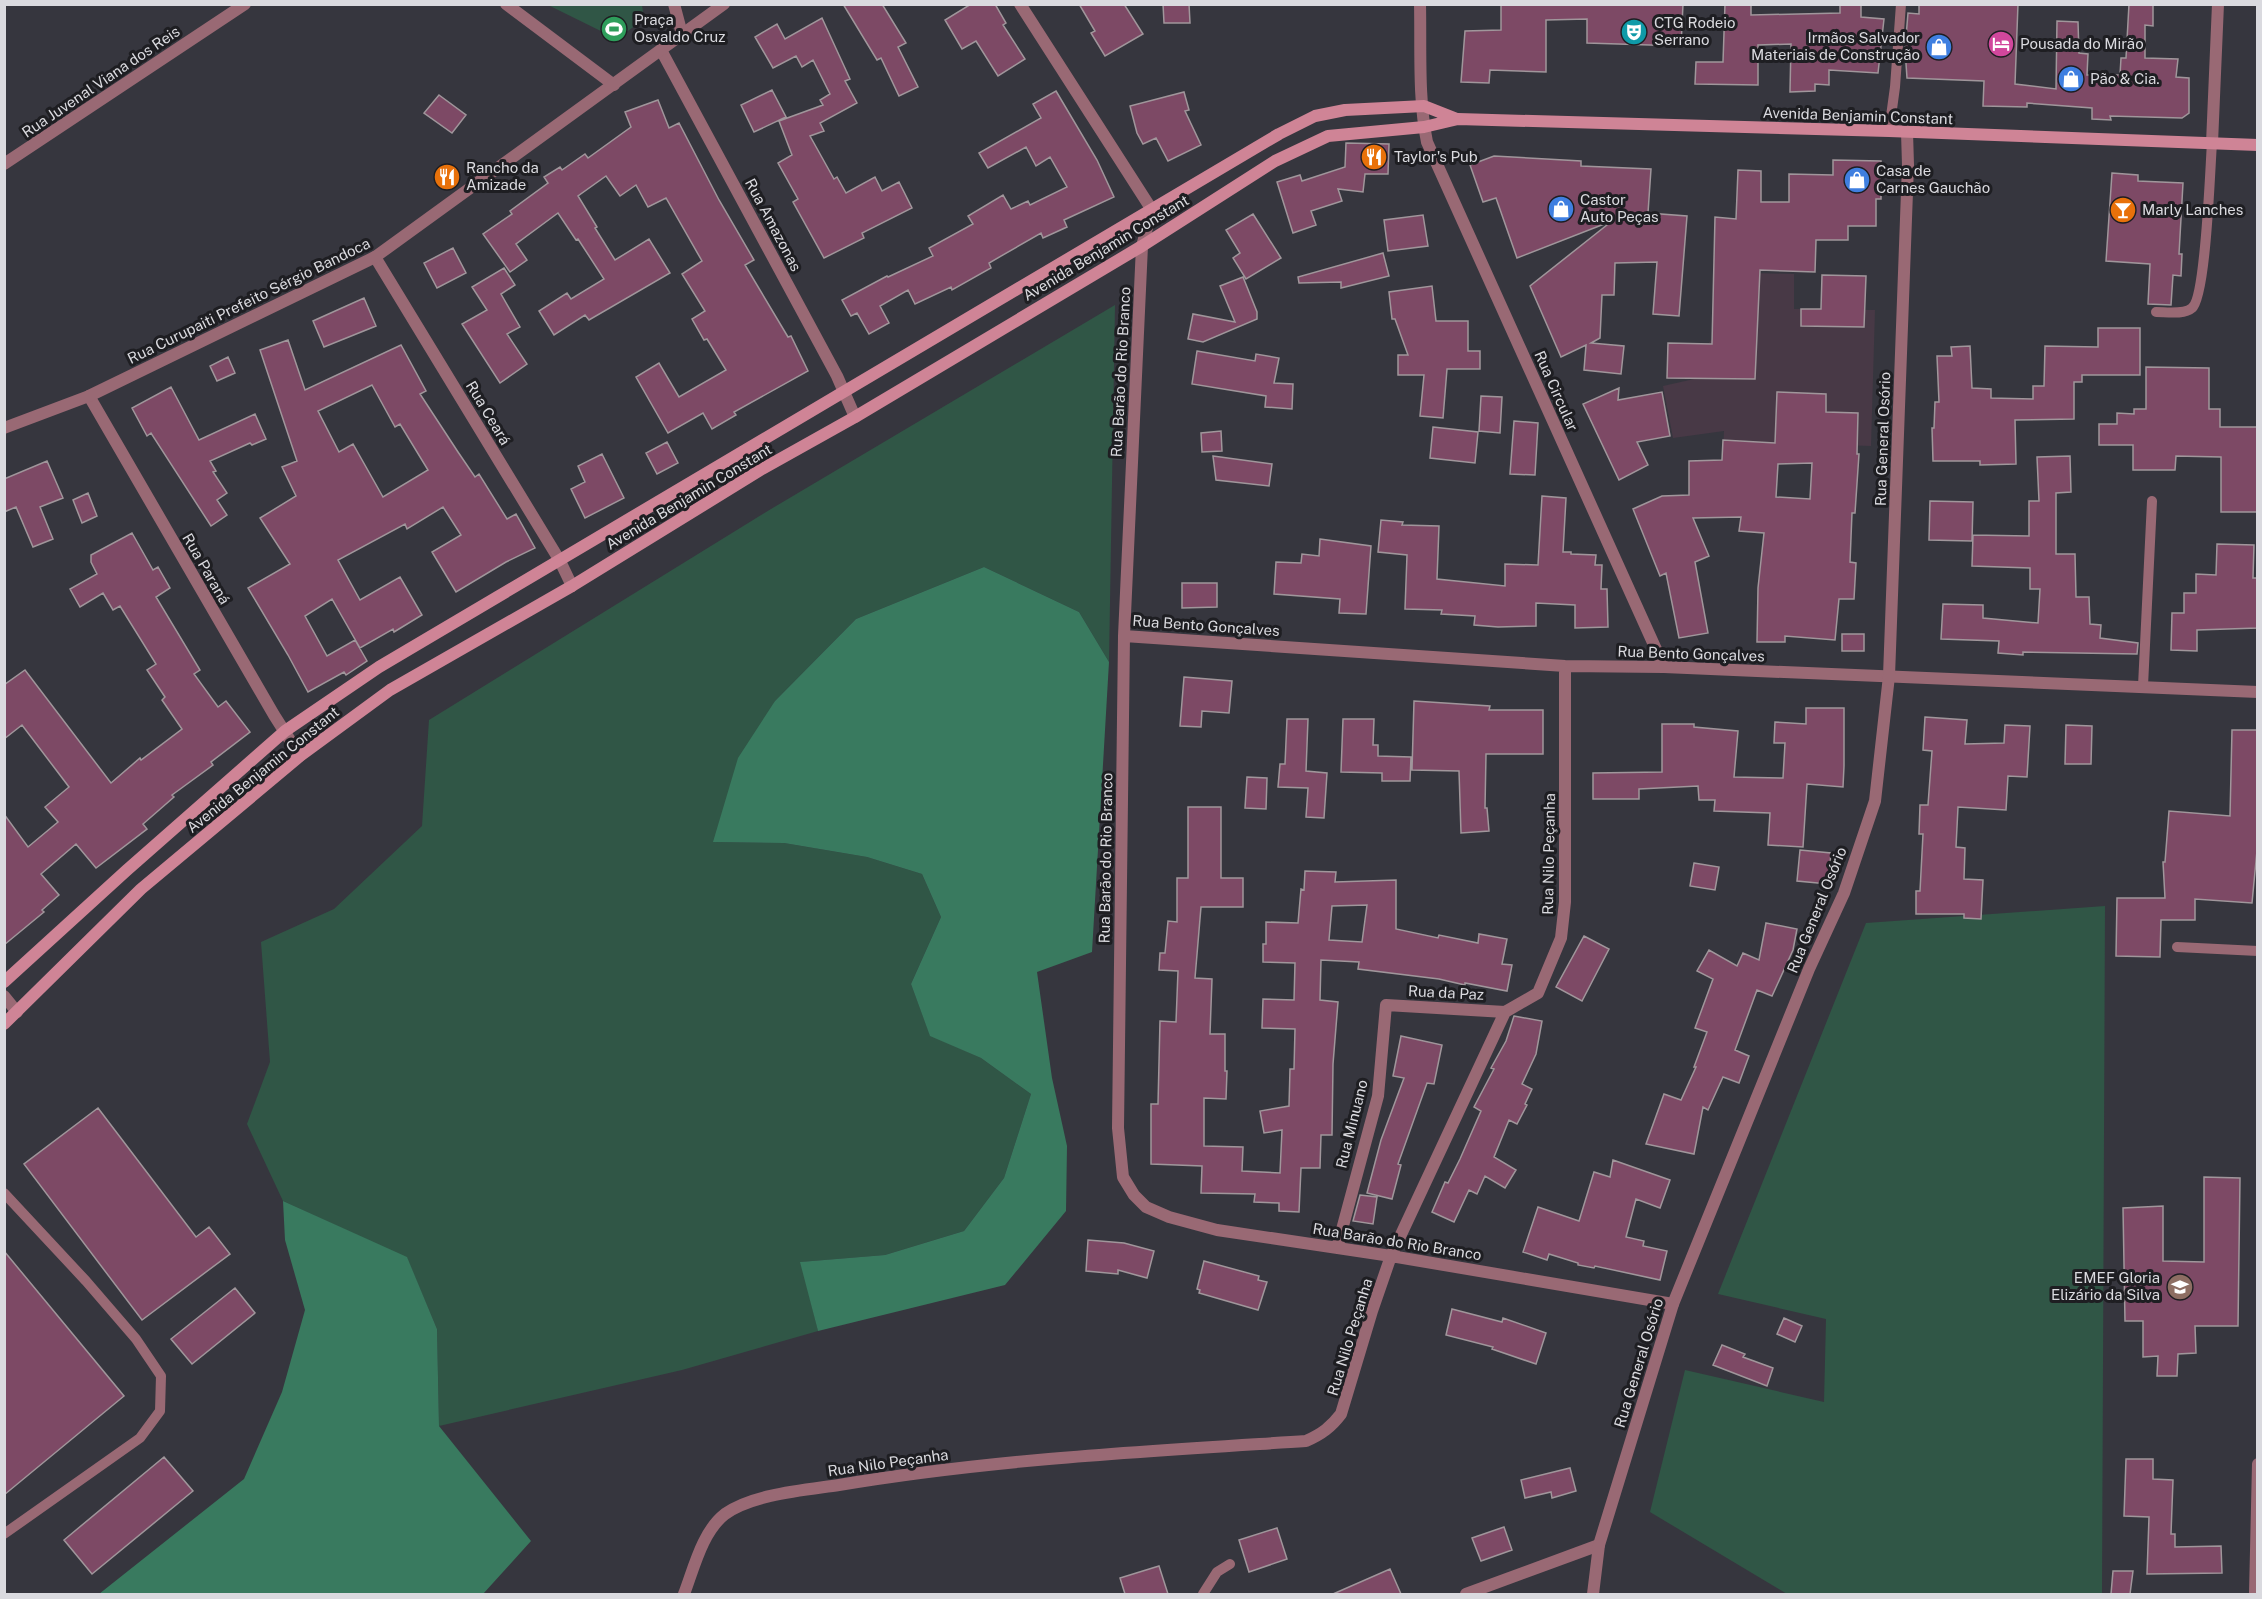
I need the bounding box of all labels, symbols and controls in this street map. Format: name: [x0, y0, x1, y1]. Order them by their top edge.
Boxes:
place label: Praça Osvaldo Cruz: [634, 11, 725, 45]
sports icon: Praça Osvaldo Cruz: [599, 14, 629, 44]
place label: CTG Rodeio Serrano: [1654, 14, 1736, 48]
theatre icon: CTG Rodeio Serrano: [1619, 17, 1649, 47]
street label: Rua Juvenal Viana dos Reis: [19, 22, 183, 141]
place label: Irmãos Salvador Materiais de Construção: [1751, 29, 1920, 63]
hotel icon: Pousada do Mirão: [1986, 29, 2016, 59]
shop icon: Irmãos Salvador Materiais de Construção: [1924, 32, 1954, 62]
place label: Pousada do Mirão: [2020, 35, 2144, 52]
shop icon: Pão & Cia.: [2056, 64, 2086, 94]
place label: Pão & Cia.: [2090, 70, 2160, 87]
street label: Avenida Benjamin Constant: [1763, 104, 1954, 127]
restaurant icon: Taylor's Pub: [1359, 142, 1389, 172]
place label: Taylor's Pub: [1394, 148, 1478, 165]
place label: Rancho da Amizade: [466, 159, 539, 193]
restaurant icon: Rancho da Amizade: [432, 162, 462, 192]
place label: Casa de Carnes Gauchão: [1876, 162, 1990, 196]
shop icon: Casa de Carnes Gauchão: [1842, 165, 1872, 195]
street label: Rua Amazonas: [742, 175, 805, 274]
street label: Avenida Benjamin Constant: [1020, 191, 1192, 304]
place label: Castor Auto Peças: [1580, 191, 1659, 225]
shop icon: Castor Auto Peças: [1546, 194, 1576, 224]
bar icon: Marly Lanches: [2108, 195, 2138, 225]
place label: Marly Lanches: [2142, 201, 2243, 218]
street label: Rua Curupaiti Prefeito Sérgio Bandoca: [125, 234, 373, 367]
street label: Rua Barão do Rio Branco: [1108, 286, 1133, 458]
street label: Rua Circular: [1531, 348, 1582, 434]
street label: Rua General Osório: [1872, 371, 1893, 506]
street label: Rua Ceará: [463, 378, 514, 448]
street label: Avenida Benjamin Constant: [603, 440, 775, 553]
street label: Rua Paraná: [179, 530, 234, 607]
street label: Rua Bento Gonçalves: [1132, 612, 1280, 639]
street label: Rua Bento Gonçalves: [1617, 642, 1765, 665]
street label: Avenida Benjamin Constant: [183, 703, 342, 836]
street label: Rua Barão do Rio Branco: [1096, 773, 1115, 943]
street label: Rua Nilo Peçanha: [1539, 793, 1558, 915]
street label: Rua General Osório: [1783, 844, 1850, 975]
street label: Rua da Paz: [1408, 982, 1485, 1003]
street label: Rua Minuano: [1332, 1078, 1371, 1170]
street label: Rua Barão do Rio Branco: [1311, 1220, 1483, 1263]
place label: EMEF Gloria Elizário da Silva: [2051, 1269, 2160, 1303]
school or university icon: EMEF Gloria Elizário da Silva: [2165, 1272, 2195, 1302]
street label: Rua Nilo Peçanha: [1324, 1276, 1375, 1398]
street label: Rua General Osório: [1611, 1296, 1666, 1430]
street label: Rua Nilo Peçanha: [826, 1446, 949, 1479]

